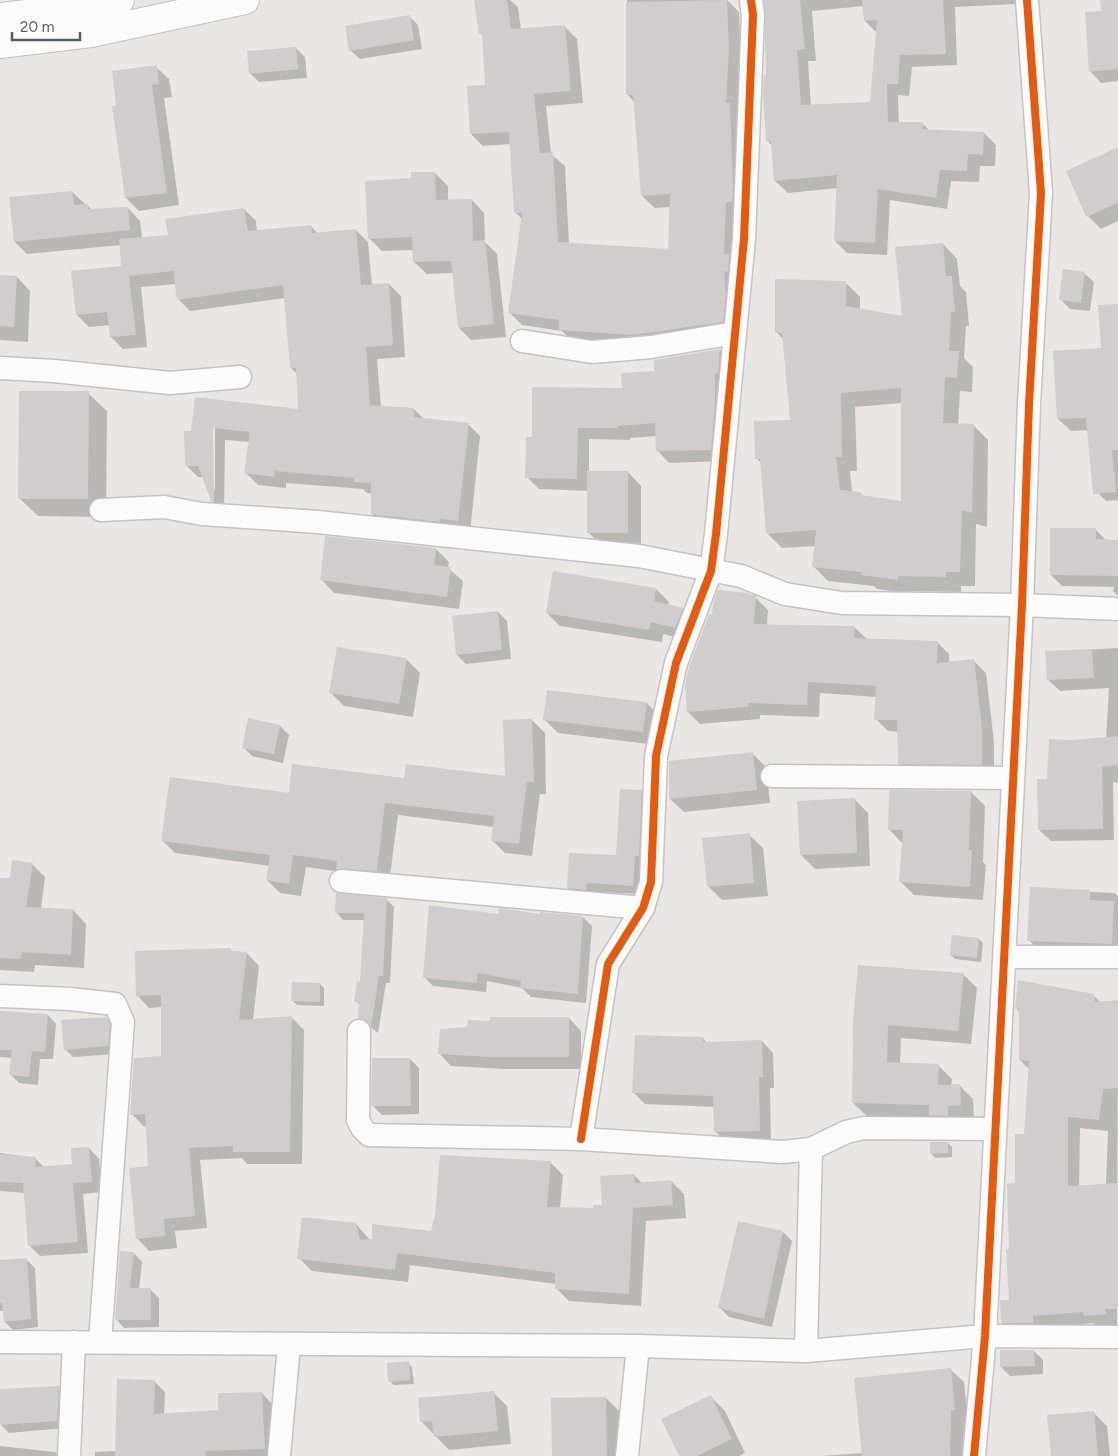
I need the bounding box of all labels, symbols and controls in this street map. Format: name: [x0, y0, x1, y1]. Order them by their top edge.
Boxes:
scale bar: [12, 10, 80, 42]
text: 20 m: [20, 18, 54, 36]

